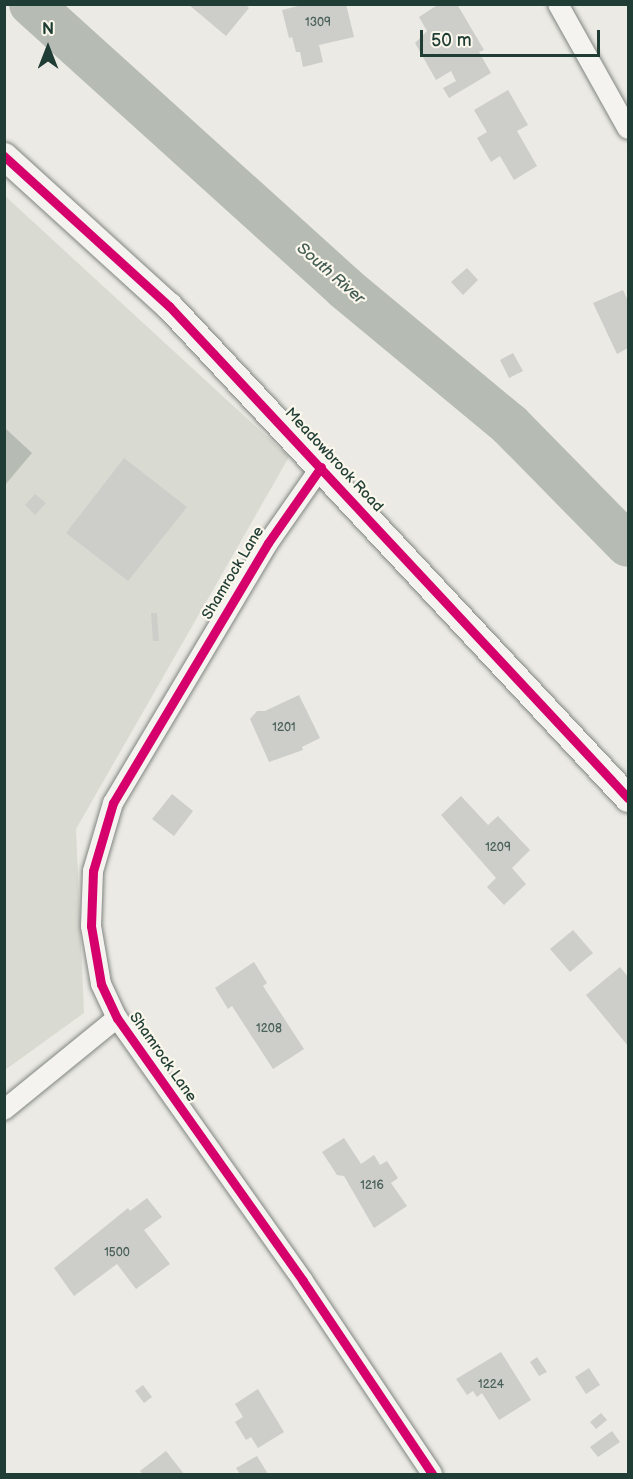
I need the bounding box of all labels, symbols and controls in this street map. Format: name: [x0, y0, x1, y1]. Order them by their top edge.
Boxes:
house number: 1309: [305, 16, 331, 30]
north arrow: [18, 18, 78, 78]
scale bar: [423, 18, 603, 56]
text: N: [42, 20, 54, 39]
text: 50 m: [431, 30, 472, 51]
water label: South River: [292, 239, 368, 309]
street label: Meadowbrook Road: [281, 404, 387, 516]
street label: Shamrock Lane: [198, 523, 268, 623]
house number: 1201: [272, 721, 296, 735]
house number: 1209: [485, 841, 511, 855]
street label: Shamrock Lane: [125, 1009, 201, 1105]
house number: 1208: [256, 1022, 282, 1036]
house number: 1216: [360, 1179, 384, 1193]
house number: 1500: [104, 1246, 130, 1260]
house number: 1224: [478, 1378, 504, 1392]

